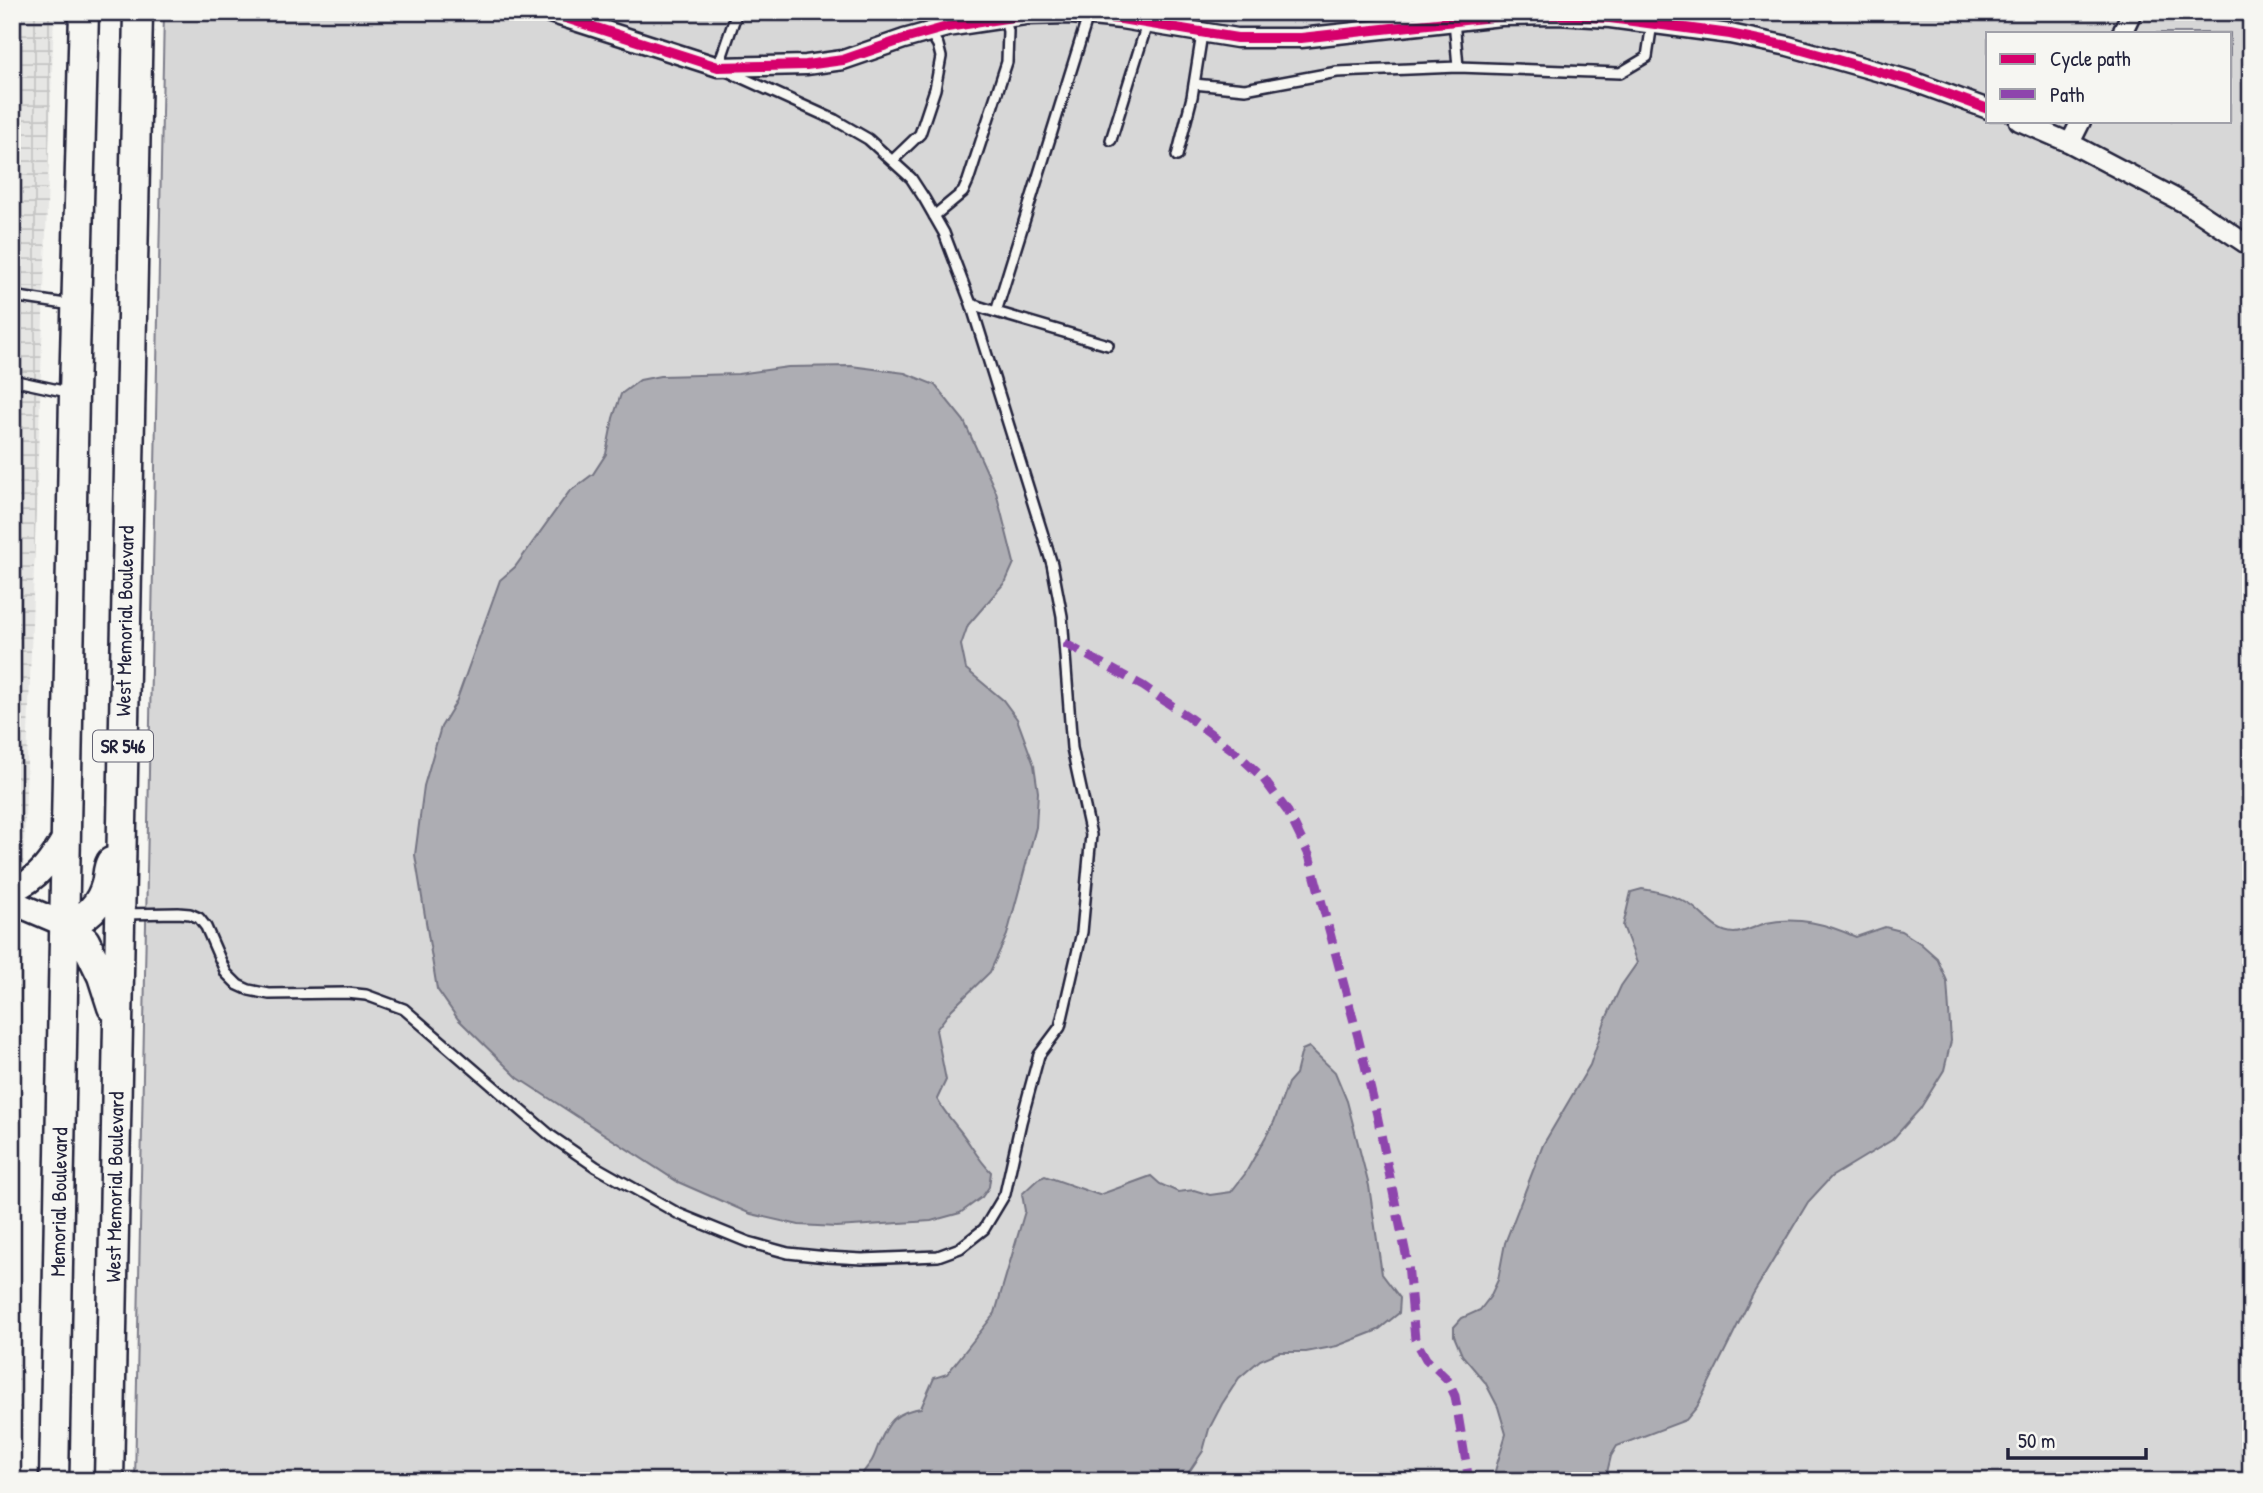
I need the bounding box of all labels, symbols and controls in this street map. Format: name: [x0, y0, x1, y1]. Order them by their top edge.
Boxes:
legend: [1986, 32, 2232, 122]
text: Cycle path: [2050, 44, 2131, 73]
text: Path: [2050, 80, 2085, 109]
street label: West Memorial Boulevard: [108, 525, 141, 717]
road number: SR 546: [93, 730, 153, 762]
street label: West Memorial Boulevard: [98, 1091, 131, 1283]
street label: Memorial Boulevard: [43, 1127, 74, 1277]
scale bar: [2008, 1416, 2146, 1460]
text: 50 m: [2018, 1426, 2055, 1455]

